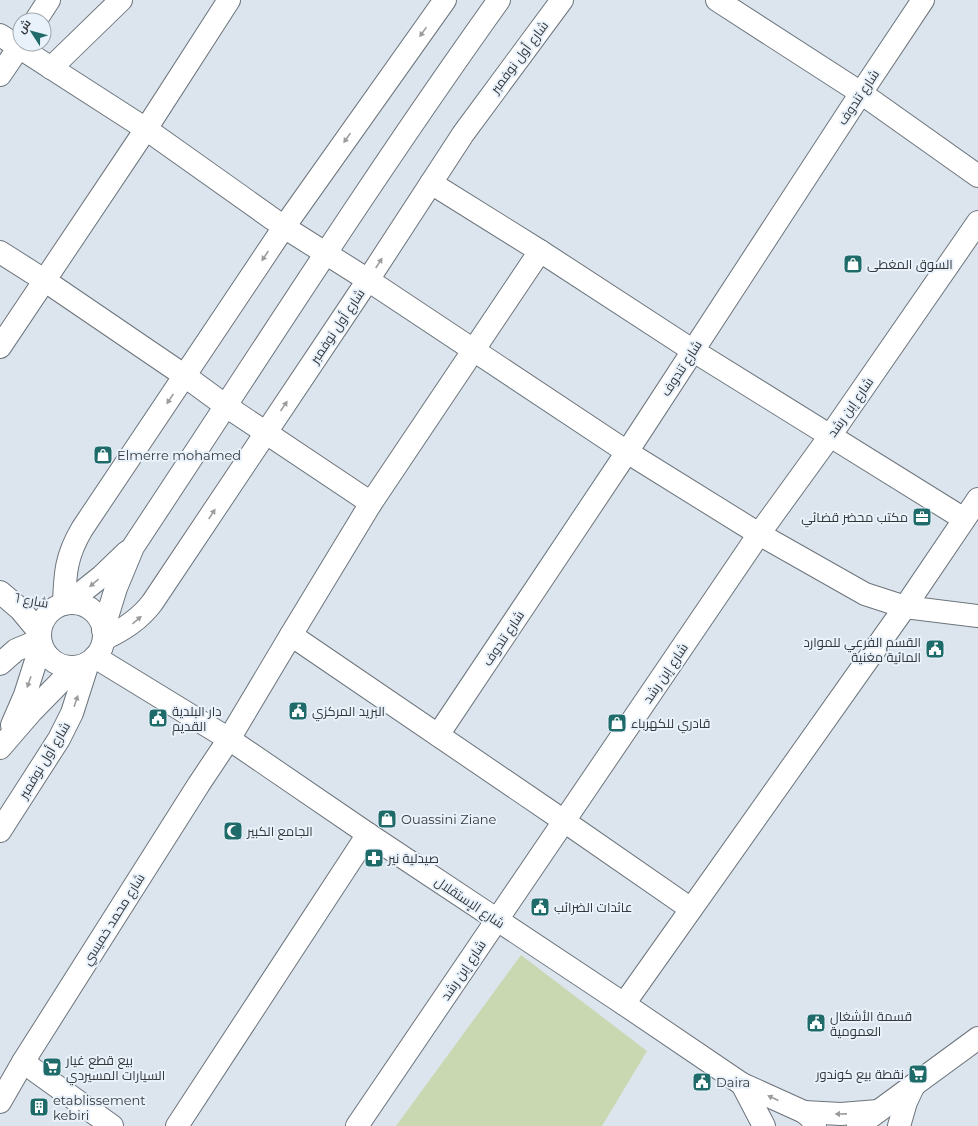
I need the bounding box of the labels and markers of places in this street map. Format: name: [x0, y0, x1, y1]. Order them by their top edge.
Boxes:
shop icon: السوق المغطى: [842, 253, 864, 275]
place label: السوق المغطى: [867, 256, 953, 272]
shop icon: Elmerre mohamed: [92, 444, 114, 466]
place label: Elmerre mohamed: [117, 447, 241, 463]
office icon: مكتب محضر قضائي: [911, 506, 933, 528]
place label: مكتب محضر قضائي: [801, 509, 908, 528]
place label: القسم الفرعي للموارد المائية مغنية: [804, 634, 921, 665]
public building icon: القسم الفرعي للموارد المائية مغنية: [924, 638, 946, 660]
public building icon: البريد المركزي: [287, 700, 309, 722]
place label: دار البلدية القديم: [172, 703, 221, 736]
place label: البريد المركزي: [312, 703, 385, 722]
public building icon: دار البلدية القديم: [147, 707, 169, 729]
shop icon: قادري للكهرباء: [606, 712, 628, 734]
place label: قادري للكهرباء: [631, 715, 710, 734]
shop icon: Ouassini Ziane: [376, 808, 398, 830]
place label: Ouassini Ziane: [401, 811, 497, 827]
mosque icon: الجامع الكبير: [222, 820, 244, 842]
place label: الجامع الكبير: [246, 823, 313, 840]
pharmacy icon: صيدلية نير: [363, 847, 385, 869]
place label: صيدلية نير: [387, 850, 439, 866]
public building icon: عائدات الضرائب: [529, 896, 551, 918]
place label: عائدات الضرائب: [554, 899, 632, 915]
place label: قسمة الأشغال العمومية: [830, 1008, 912, 1039]
public building icon: قسمة الأشغال العمومية: [805, 1012, 827, 1034]
place label: بيع قطع غيار السيارات المسيردي: [65, 1052, 165, 1086]
supermarket icon: بيع قطع غيار السيارات المسيردي: [41, 1056, 63, 1078]
supermarket icon: نقطة بيع كوندور: [907, 1063, 929, 1085]
place label: نقطة بيع كوندور: [815, 1066, 904, 1083]
public building icon: Daira: [691, 1071, 713, 1093]
place label: Daira: [716, 1074, 750, 1090]
place label: etablissement kebiri: [53, 1092, 146, 1123]
building icon: etablissement kebiri: [28, 1096, 50, 1118]

